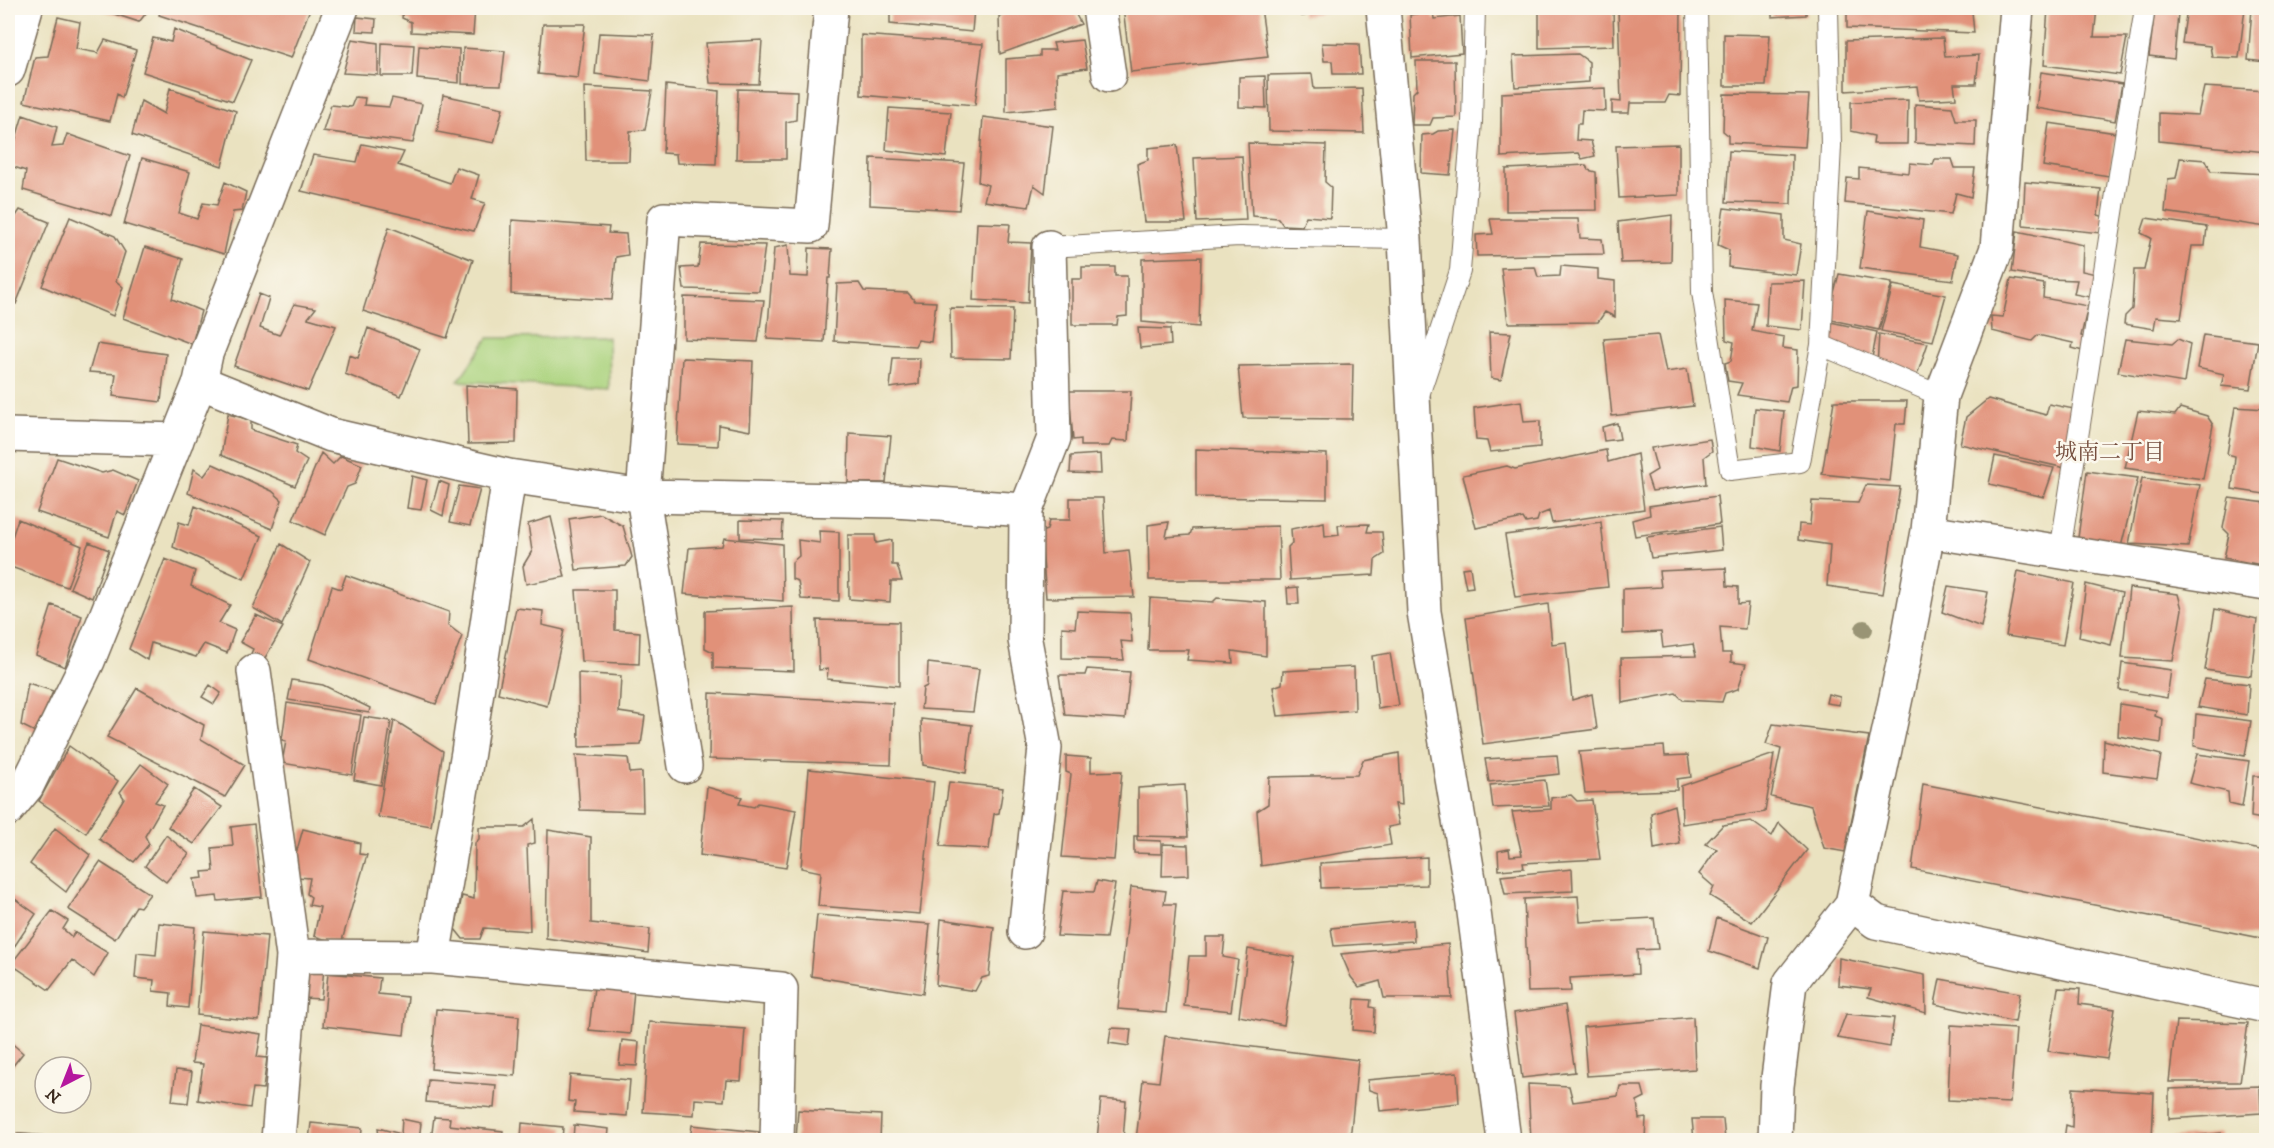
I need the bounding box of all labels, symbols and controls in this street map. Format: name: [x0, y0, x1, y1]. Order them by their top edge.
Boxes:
district label: 城南二丁目: [2055, 439, 2165, 466]
north arrow: [33, 1055, 93, 1115]
text: N: [42, 1084, 65, 1107]

